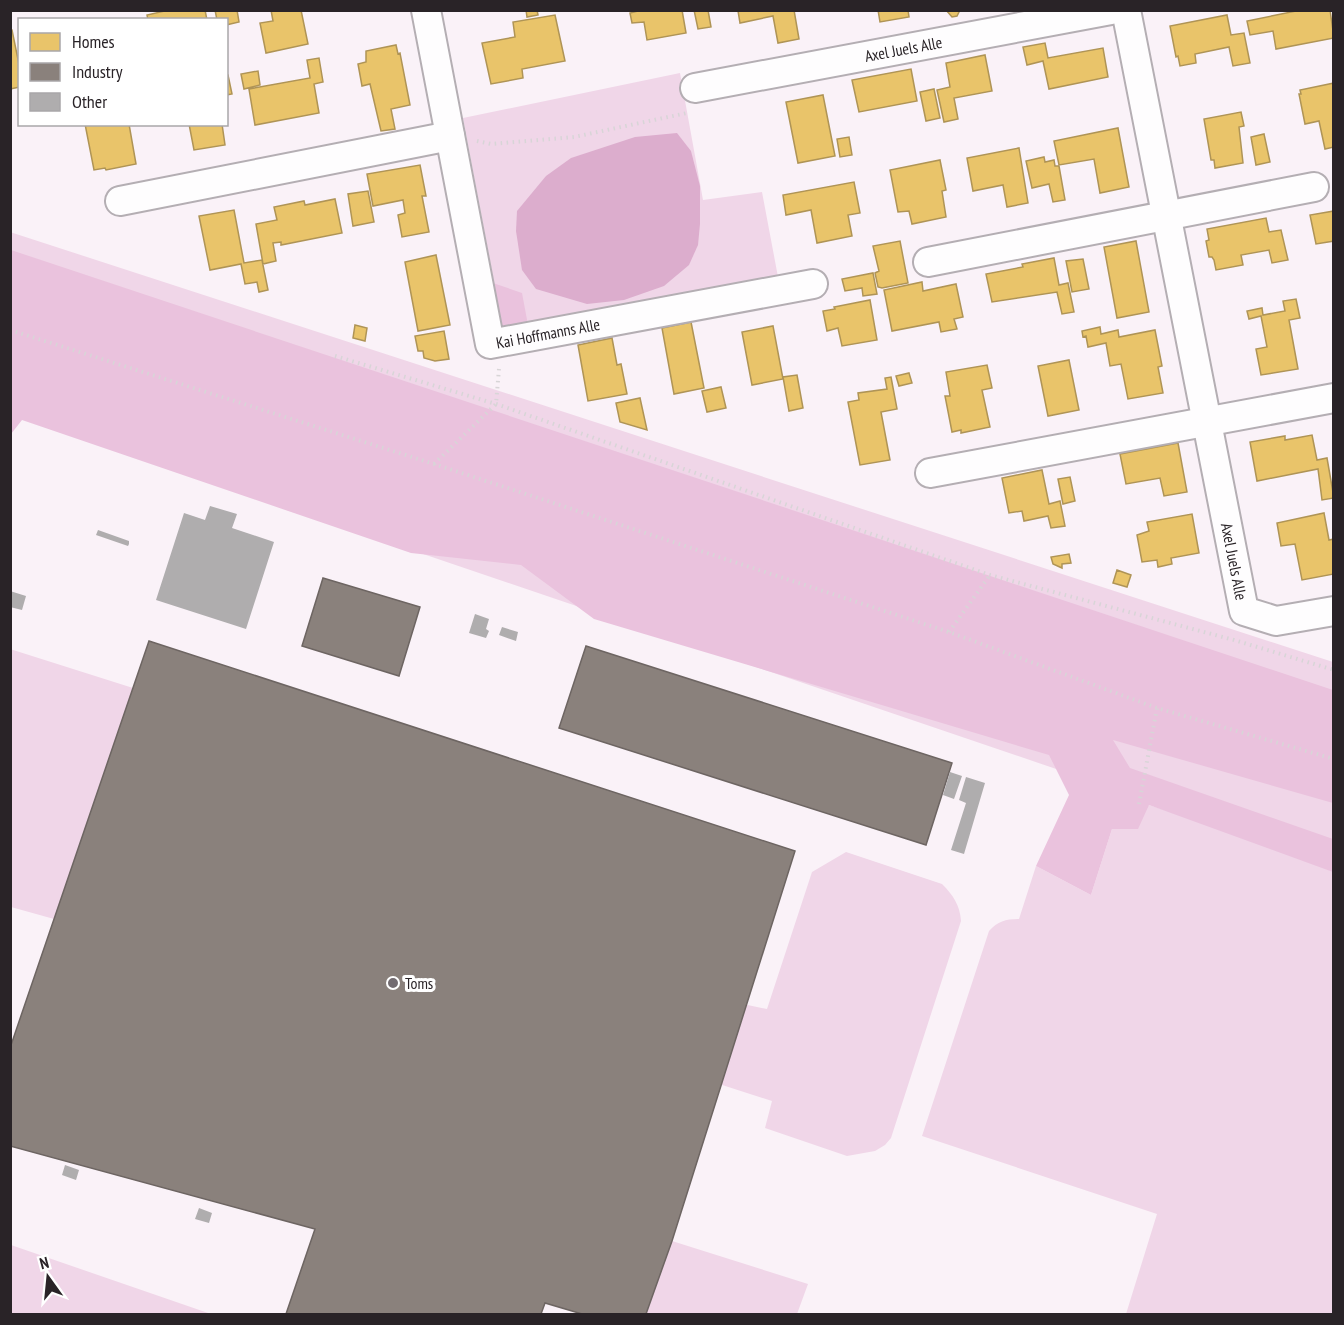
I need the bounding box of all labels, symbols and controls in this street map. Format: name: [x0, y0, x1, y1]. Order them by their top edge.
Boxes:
legend: [18, 18, 228, 126]
text: Homes: [72, 30, 115, 53]
street label: Axel Juels Alle: [863, 32, 944, 66]
text: Industry: [72, 60, 123, 83]
text: Other: [72, 90, 107, 113]
street label: Kai Hoffmanns Alle: [494, 314, 602, 353]
street label: Axel Juels Alle: [1217, 521, 1252, 602]
place label: Toms: [405, 973, 433, 993]
marker: Toms: [386, 976, 400, 990]
north arrow: [18, 1247, 78, 1307]
text: N: [37, 1252, 51, 1273]

